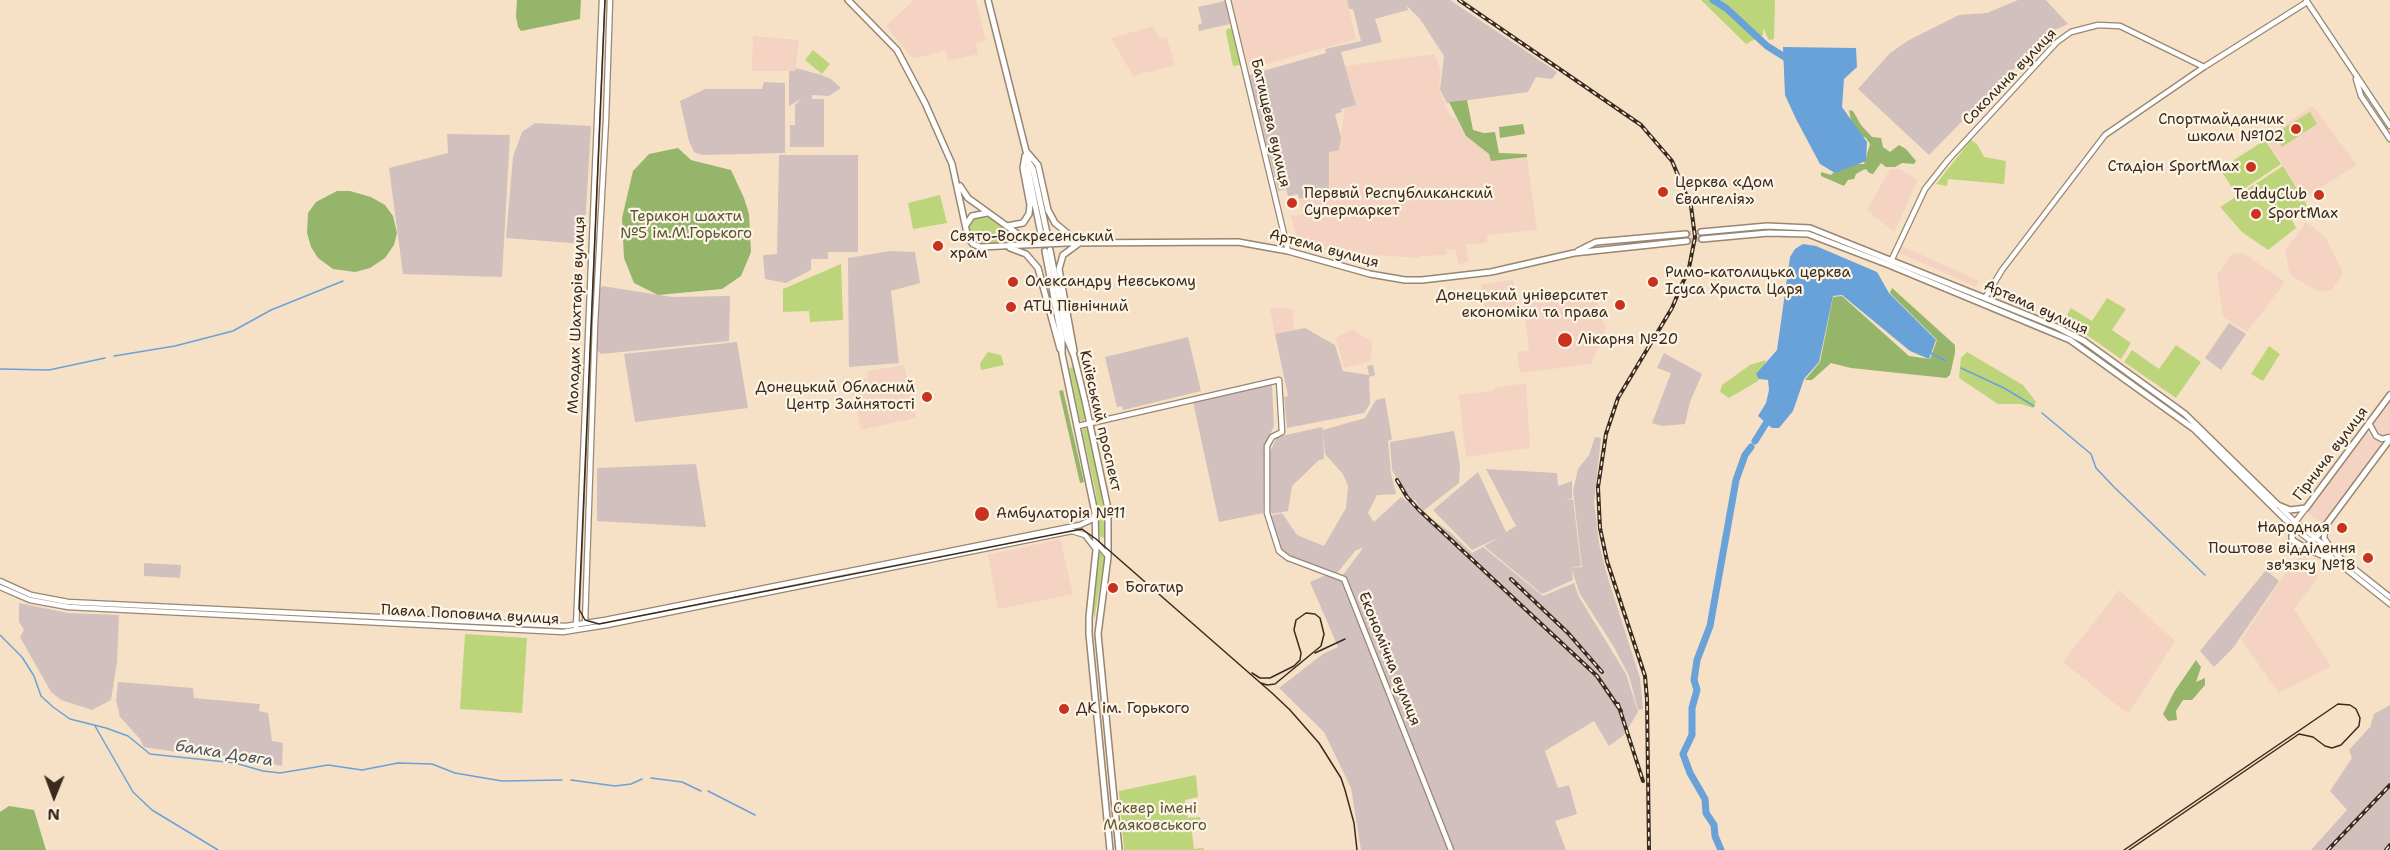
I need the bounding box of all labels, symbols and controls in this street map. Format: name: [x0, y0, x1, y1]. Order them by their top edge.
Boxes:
street label: Соколина вулиця: [1959, 25, 2061, 129]
street label: Батищева вулиця: [1246, 57, 1294, 189]
place label: Спортмайданчик школи №102: [2158, 111, 2284, 146]
marker: Спортмайданчик школи №102: [2289, 122, 2303, 136]
place label: Стадіон SportMax: [2108, 158, 2239, 176]
marker: Стадіон SportMax: [2244, 160, 2258, 174]
place label: Церква «Дом Євангелія»: [1675, 174, 1774, 209]
place label: Первый Республиканский Супермаркет: [1304, 185, 1493, 220]
marker: Церква «Дом Євангелія»: [1656, 185, 1670, 199]
place label: TeddyClub: [2233, 186, 2307, 204]
marker: TeddyClub: [2312, 188, 2326, 202]
marker: Первый Республиканский Супермаркет: [1285, 196, 1299, 210]
place label: SportMax: [2268, 205, 2338, 223]
marker: SportMax: [2249, 207, 2263, 221]
park label: Терикон шахти №5 ім.М.Горького: [620, 208, 752, 243]
street label: Молодих Шахтарів вулиця: [565, 216, 589, 414]
street label: Артема вулиця: [1267, 226, 1381, 272]
place label: Свято-Воскресенський храм: [950, 228, 1114, 263]
marker: Свято-Воскресенський храм: [931, 239, 945, 253]
place label: Римо-католицька церква Ісуса Христа Царя: [1665, 264, 1851, 299]
place label: Олександру Невському: [1025, 273, 1196, 291]
marker: Олександру Невському: [1006, 275, 1020, 289]
marker: Римо-католицька церква Ісуса Христа Царя: [1646, 275, 1660, 289]
street label: Артема вулиця: [1981, 277, 2091, 339]
place label: Донецький університет економіки та права: [1436, 287, 1608, 322]
place label: АТЦ Північний: [1023, 298, 1128, 316]
marker: Донецький університет економіки та права: [1613, 298, 1627, 312]
marker: АТЦ Північний: [1004, 300, 1018, 314]
marker: Лікарня №20: [1556, 331, 1574, 349]
place label: Лікарня №20: [1578, 331, 1678, 349]
street label: Київський проспект: [1075, 349, 1125, 493]
place label: Донецький Обласний Центр Зайнятості: [755, 379, 915, 414]
marker: Донецький Обласний Центр Зайнятості: [920, 390, 934, 404]
street label: Гірнича вулиця: [2290, 403, 2372, 505]
marker: Амбулаторія №11: [973, 505, 991, 523]
place label: Амбулаторія №11: [996, 505, 1126, 523]
place label: Народная: [2257, 519, 2330, 537]
marker: Народная: [2335, 521, 2349, 535]
place label: Поштове відділення зв'язку №18: [2209, 540, 2356, 575]
marker: Поштове відділення зв'язку №18: [2361, 551, 2375, 565]
place label: Богатир: [1125, 579, 1184, 597]
marker: Богатир: [1106, 581, 1120, 595]
street label: Економічна вулиця: [1354, 589, 1424, 729]
street label: Павла Поповича вулиця: [380, 601, 560, 629]
place label: ДК ім. Горького: [1076, 700, 1190, 718]
marker: ДК ім. Горького: [1057, 702, 1071, 716]
water label: балка Довга: [174, 737, 274, 771]
north arrow: [24, 766, 84, 826]
park label: Сквер імені Маяковського: [1103, 800, 1207, 835]
text: N: [47, 804, 60, 825]

